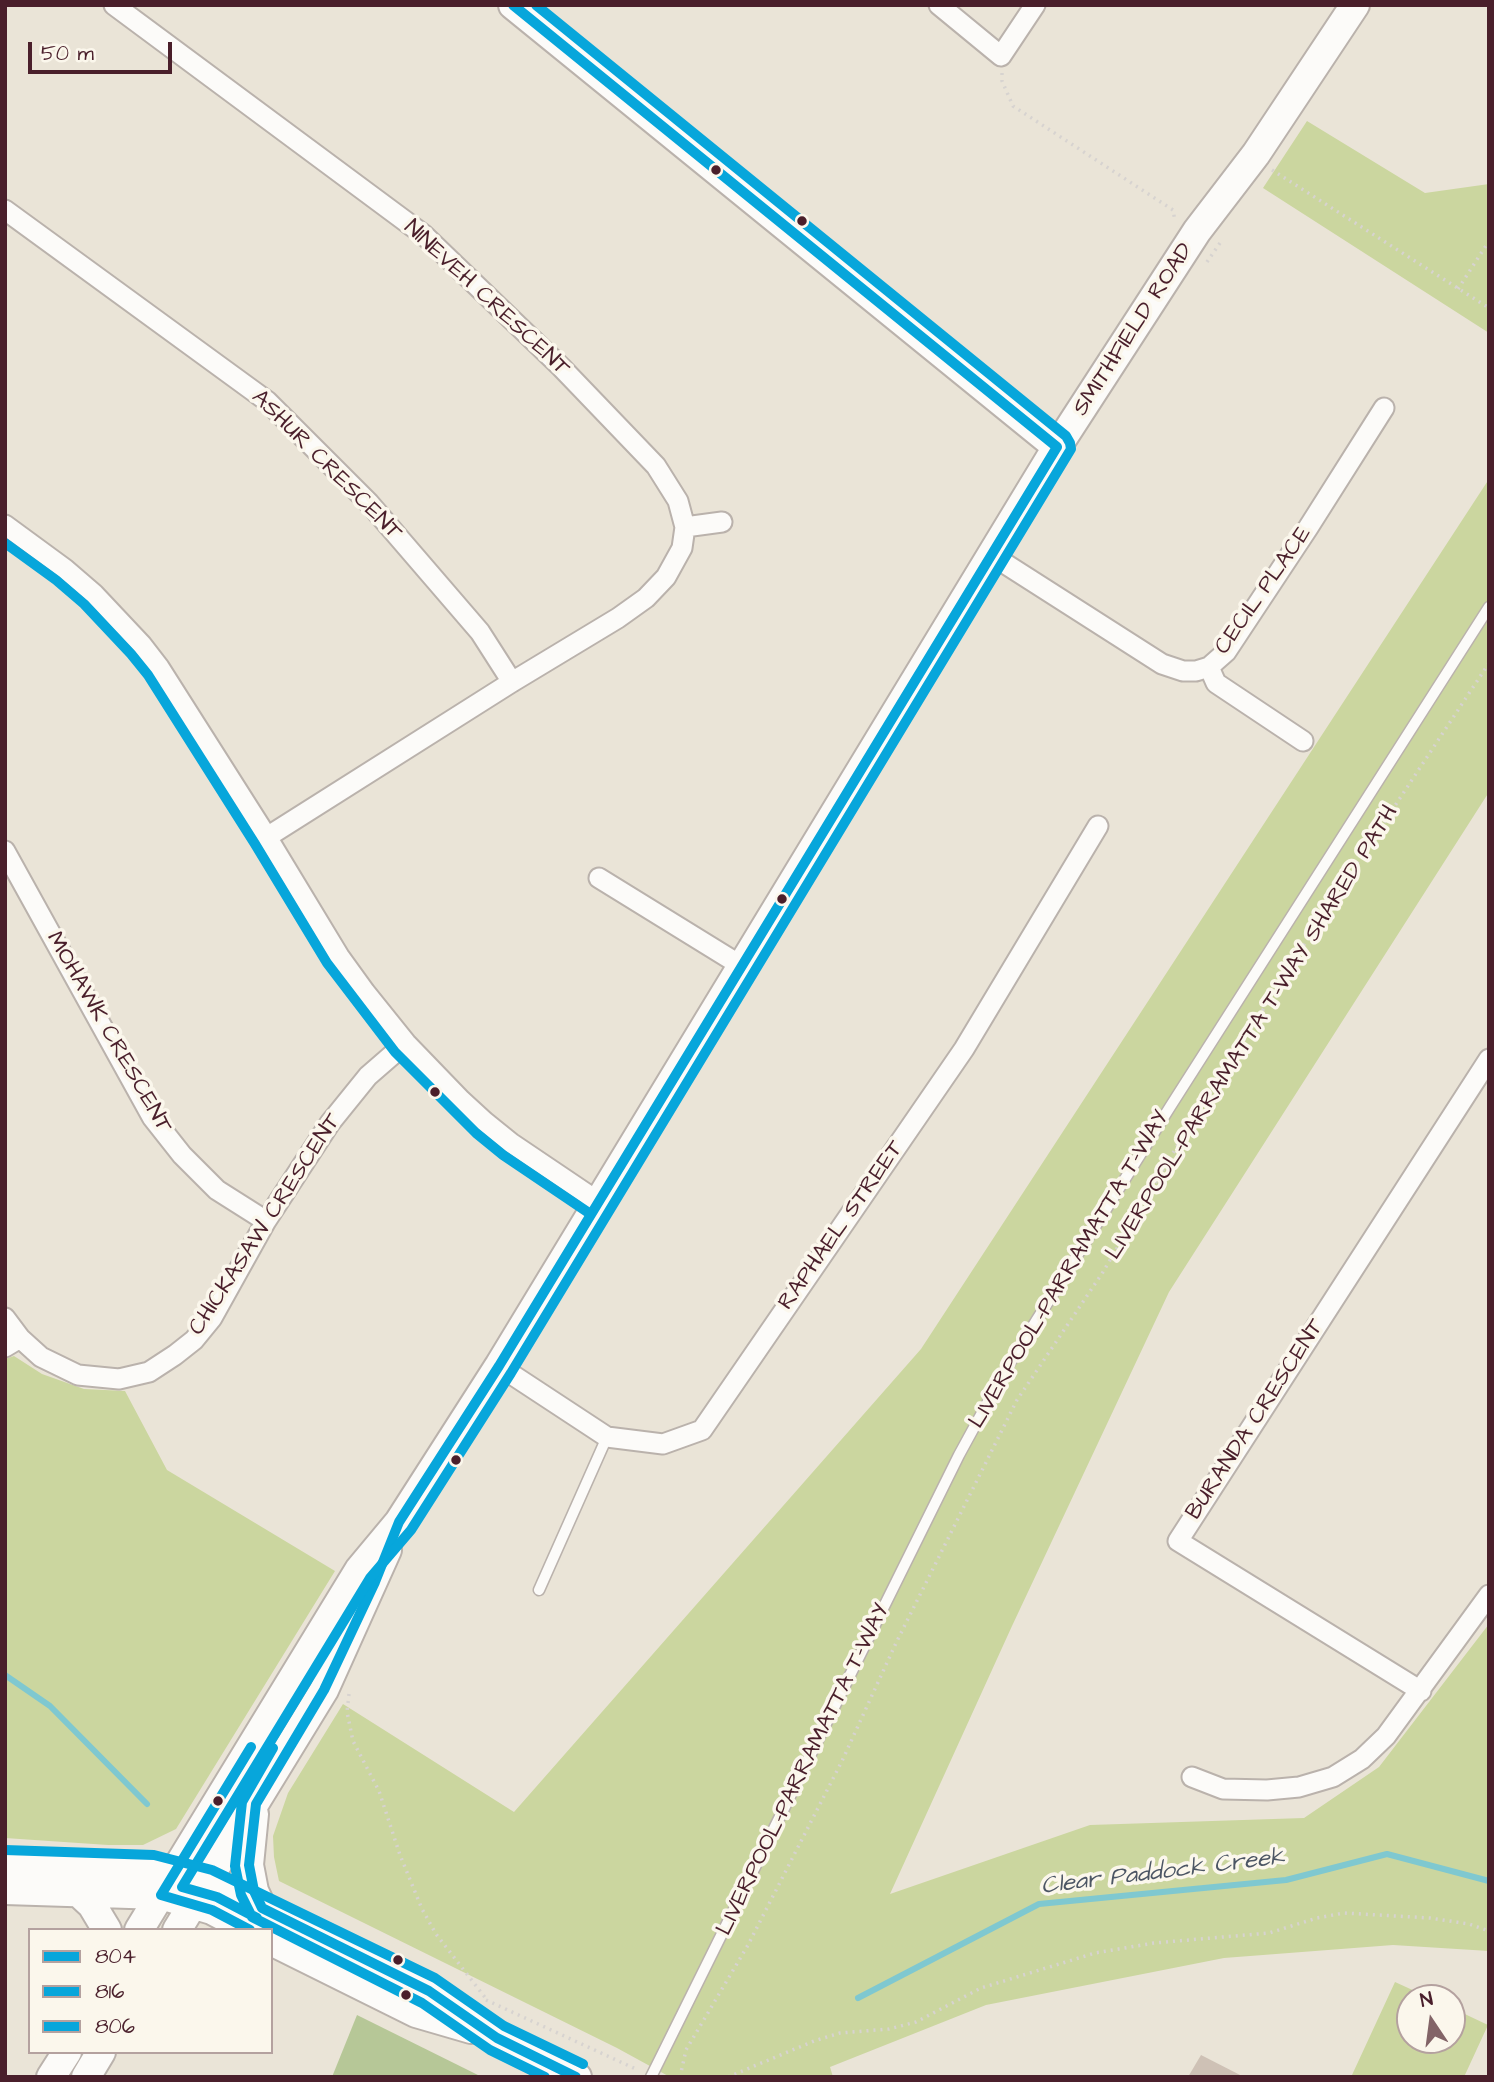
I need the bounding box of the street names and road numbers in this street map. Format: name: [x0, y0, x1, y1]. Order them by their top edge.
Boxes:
street label: NINEVEH CRESCENT: [397, 215, 575, 383]
street label: SMITHFIELD ROAD: [1068, 239, 1200, 421]
street label: ASHUR CRESCENT: [245, 385, 407, 547]
street label: CECIL PLACE: [1210, 522, 1318, 660]
street label: LIVERPOOL-PARRAMATTA T-WAY SHARED PATH: [1101, 801, 1405, 1265]
street label: MOHAWK CRESCENT: [39, 928, 177, 1138]
street label: LIVERPOOL–PARRAMATTA T-WAY: [964, 1106, 1176, 1434]
street label: CHICKASAW CRESCENT: [184, 1109, 348, 1341]
street label: RAPHAEL STREET: [773, 1136, 911, 1316]
street label: BURANDA CRESCENT: [1181, 1315, 1331, 1525]
street label: LIVERPOOL–PARRAMATTA T-WAY: [711, 1600, 897, 1940]

